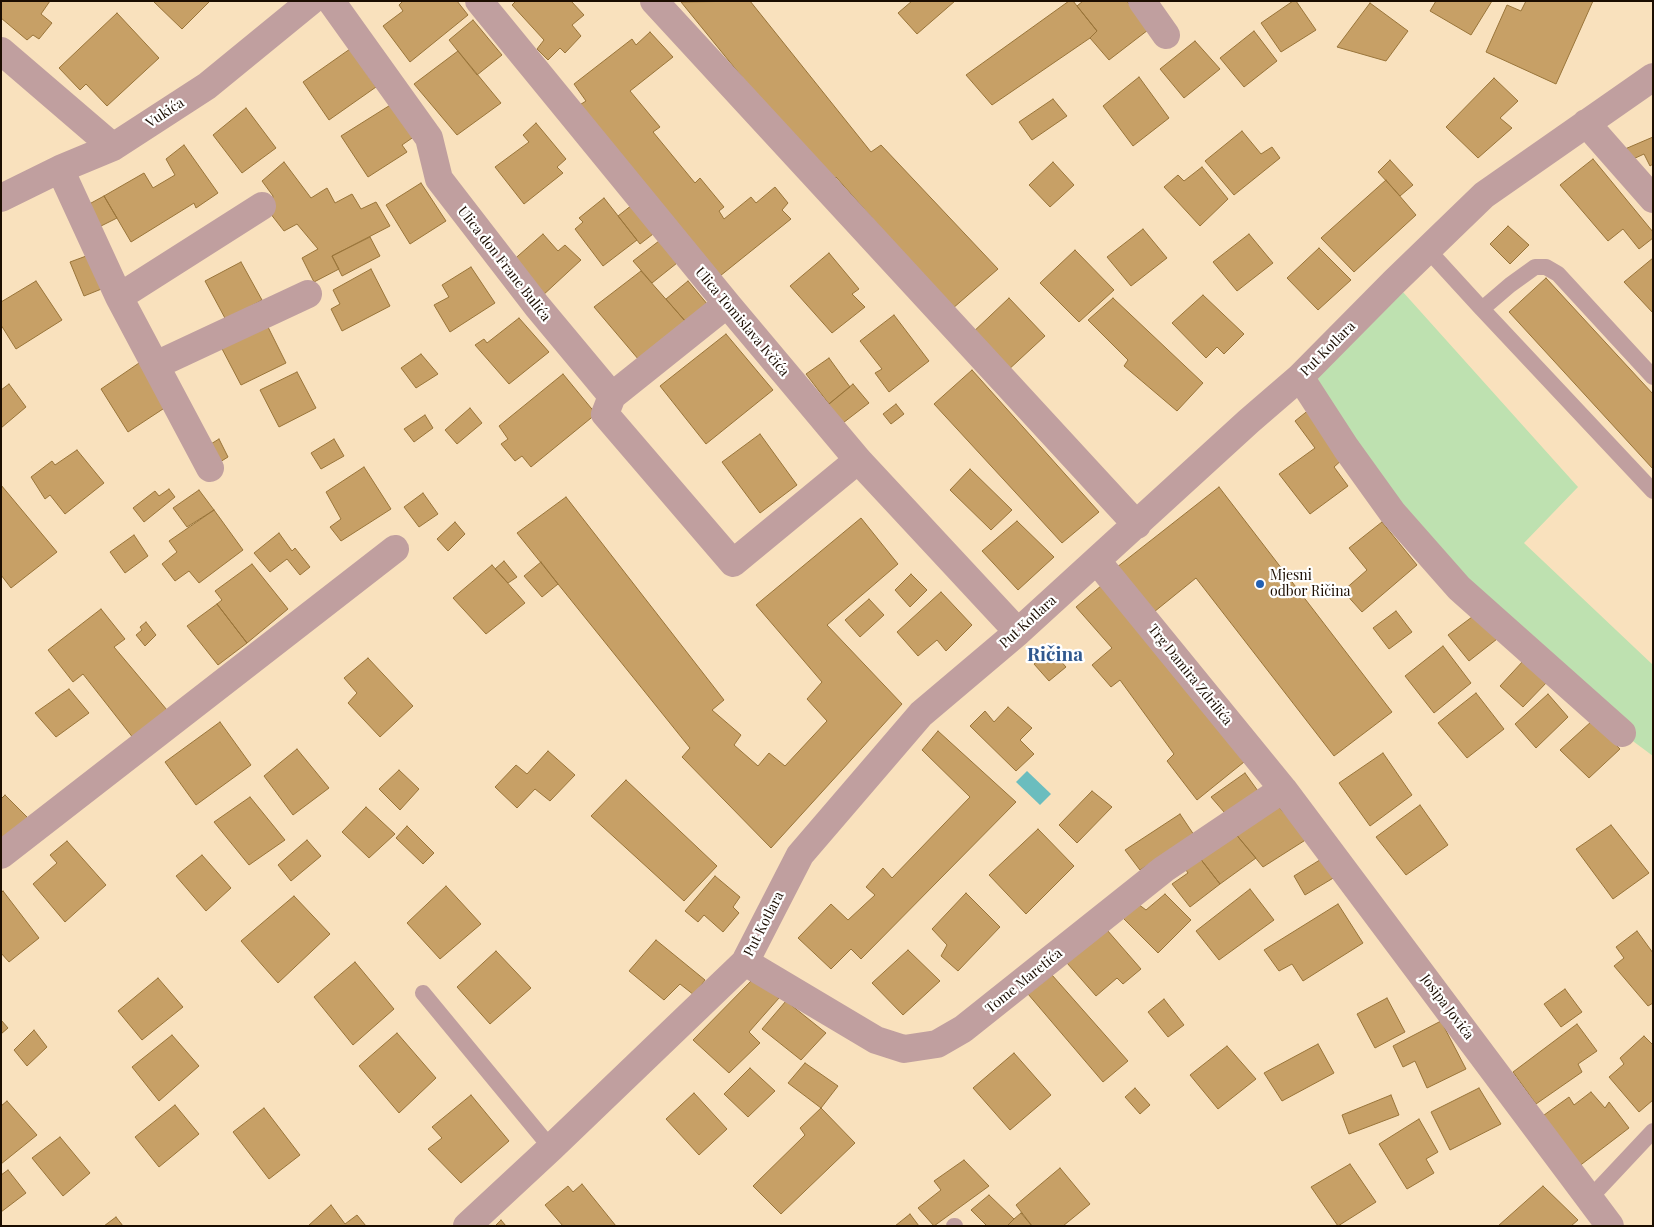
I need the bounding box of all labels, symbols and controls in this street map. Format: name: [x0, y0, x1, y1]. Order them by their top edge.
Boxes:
street label: Vukića: [143, 94, 187, 132]
street label: Ulica don Frane Bulića: [454, 203, 554, 325]
street label: Ulica Tomislava Ivčića: [691, 264, 793, 380]
street label: Put Kotlara: [1297, 318, 1359, 380]
place label: Mjesni odbor Ričina: [1270, 568, 1350, 600]
marker: Mjesni odbor Ričina: [1254, 578, 1266, 590]
street label: Put Kotlara: [996, 592, 1060, 652]
street label: Trg Damira Zdrilića: [1144, 621, 1236, 729]
district label: Ričina: [1027, 644, 1083, 666]
street label: Put Kotlara: [740, 889, 788, 959]
street label: Tome Maretića: [982, 945, 1066, 1017]
street label: Josipa Jovića: [1417, 971, 1477, 1043]

